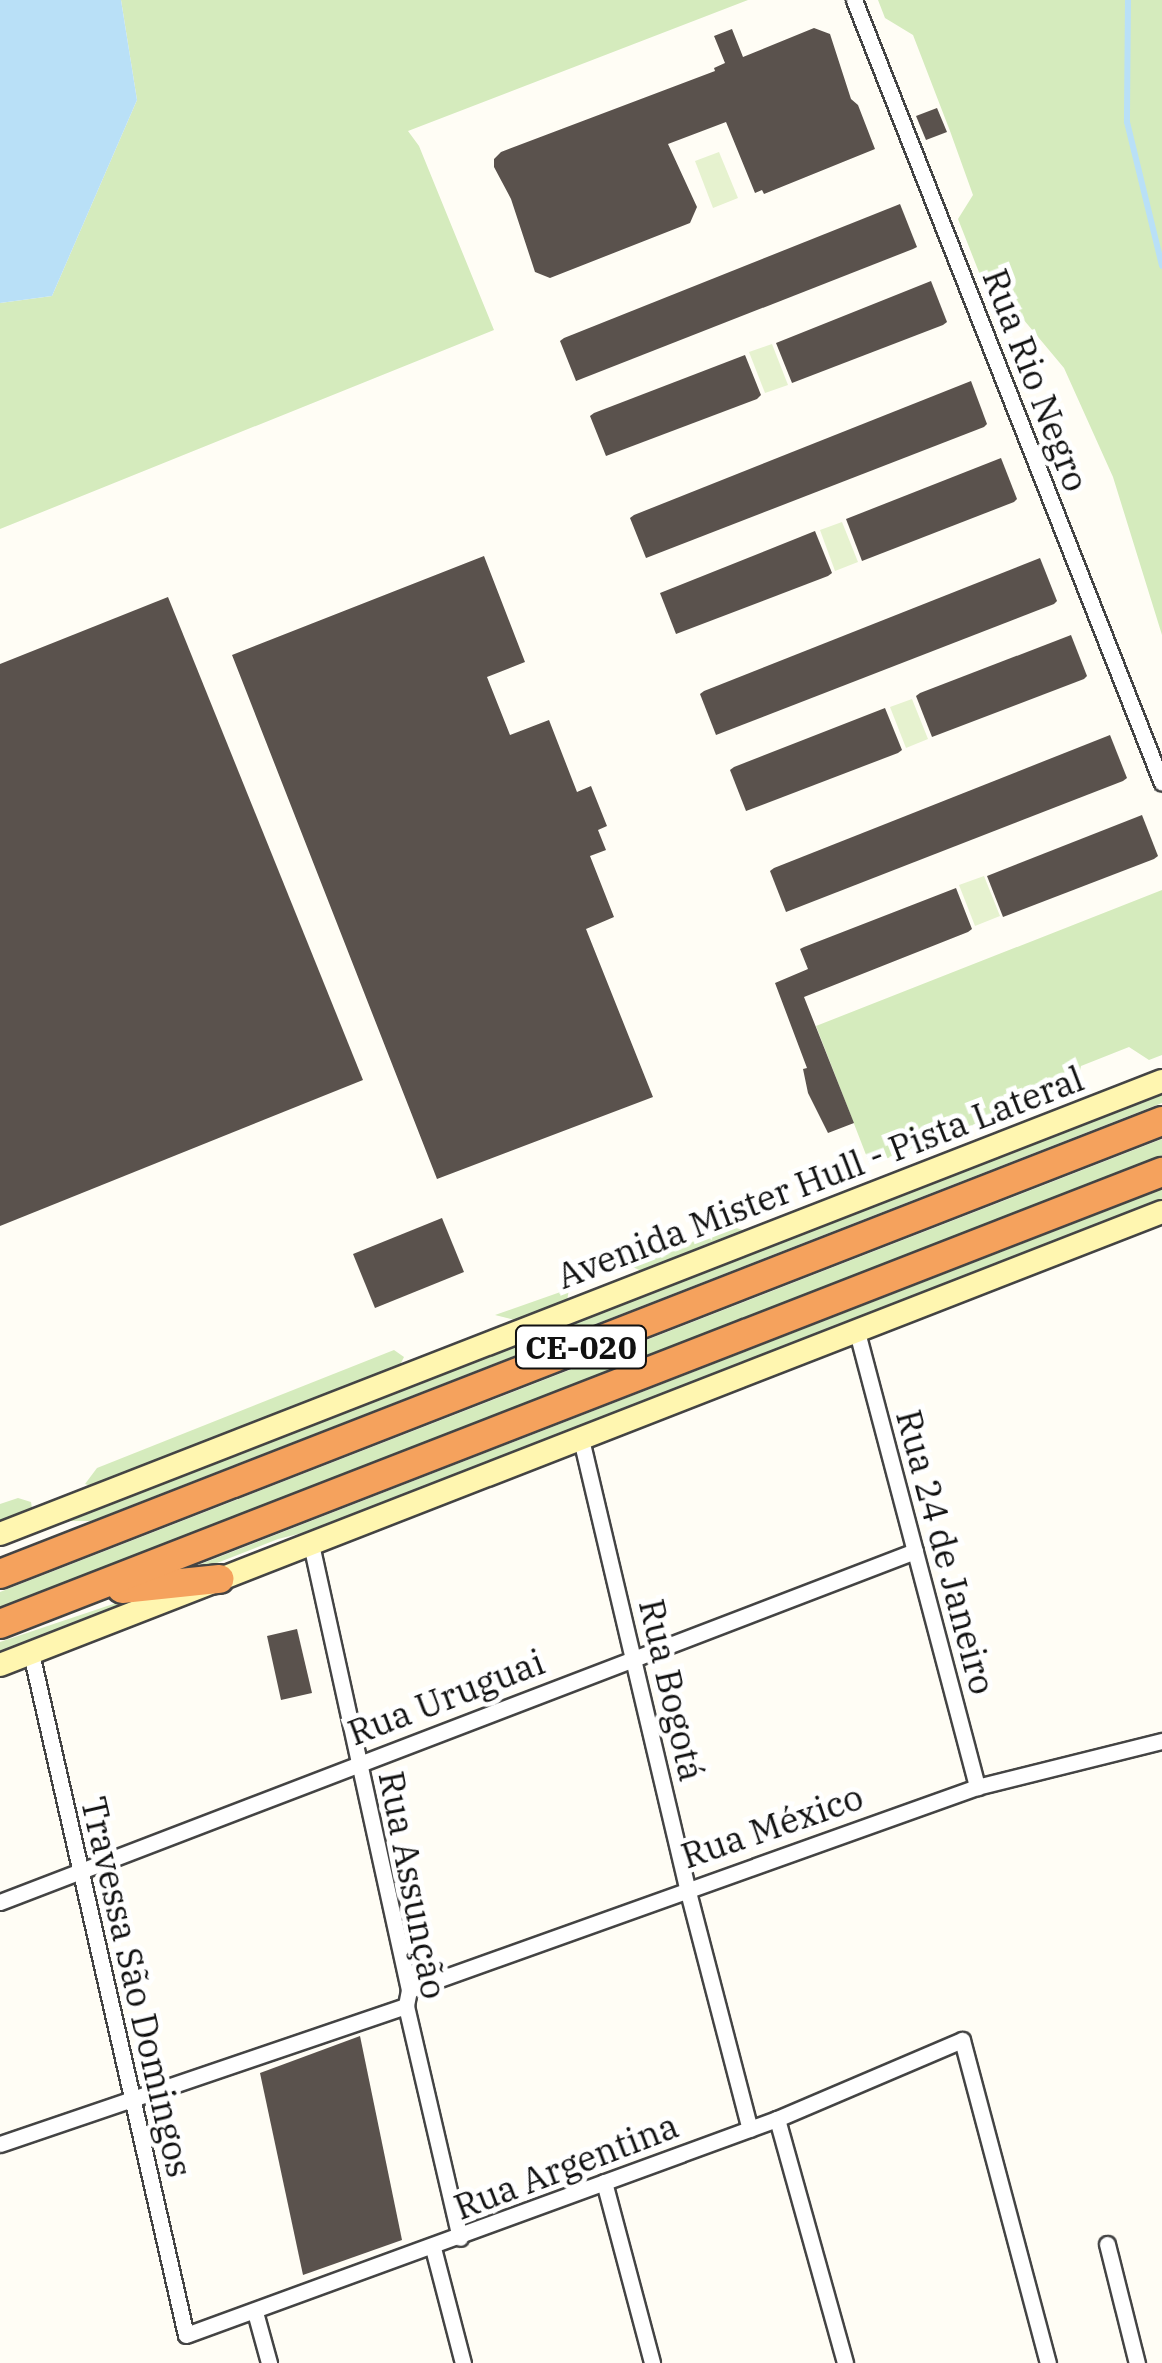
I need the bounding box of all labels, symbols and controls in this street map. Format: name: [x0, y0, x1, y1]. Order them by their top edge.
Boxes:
street label: Rua Rio Negro: [974, 263, 1098, 497]
street label: Avenida Mister Hull - Pista Lateral: [551, 1057, 1089, 1297]
road number: CE-020: [514, 1320, 648, 1374]
street label: Rua 24 de Janeiro: [888, 1405, 1004, 1699]
street label: Rua Bogotá: [631, 1595, 713, 1785]
street label: Rua Uruguai: [342, 1640, 550, 1754]
street label: Rua Assunção: [370, 1768, 456, 2002]
street label: Rua México: [676, 1775, 868, 1877]
street label: Travessa São Domingos: [73, 1793, 201, 2181]
street label: Rua Argentina: [448, 2104, 684, 2228]

